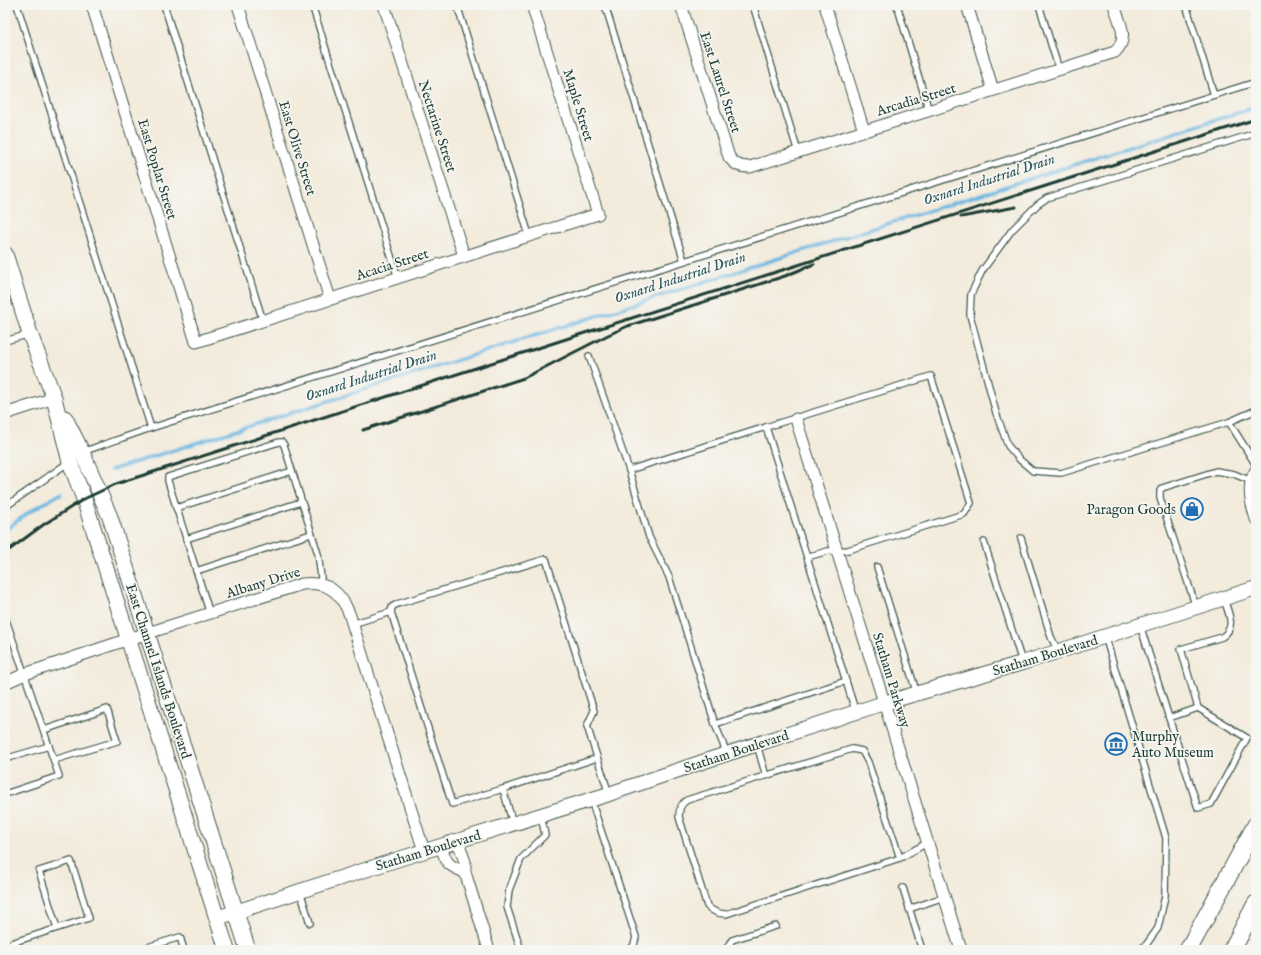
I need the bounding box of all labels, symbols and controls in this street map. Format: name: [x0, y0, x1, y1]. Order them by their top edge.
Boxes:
street label: East Laurel Street: [695, 30, 745, 135]
street label: Maple Street: [559, 67, 598, 144]
street label: Nectarine Street: [414, 78, 460, 175]
street label: Arcadia Street: [874, 79, 958, 121]
street label: East Olive Street: [274, 99, 320, 198]
street label: East Poplar Street: [133, 117, 181, 222]
water label: Oxnard Industrial Drain: [921, 149, 1057, 210]
street label: Acacia Street: [353, 245, 431, 285]
water label: Oxnard Industrial Drain: [612, 247, 748, 308]
water label: Oxnard Industrial Drain: [303, 345, 439, 406]
shop icon: Paragon Goods: [1179, 496, 1205, 522]
place label: Paragon Goods: [1087, 501, 1176, 519]
street label: Albany Drive: [223, 563, 303, 603]
street label: East Channel Islands Boulevard: [121, 581, 195, 762]
street label: Statham Parkway: [868, 630, 914, 730]
street label: Statham Boulevard: [990, 631, 1101, 681]
street label: Statham Boulevard: [682, 726, 792, 777]
place label: Murphy Auto Museum: [1131, 728, 1214, 762]
museum icon: Murphy Auto Museum: [1103, 731, 1129, 757]
street label: Statham Boulevard: [373, 826, 484, 876]

